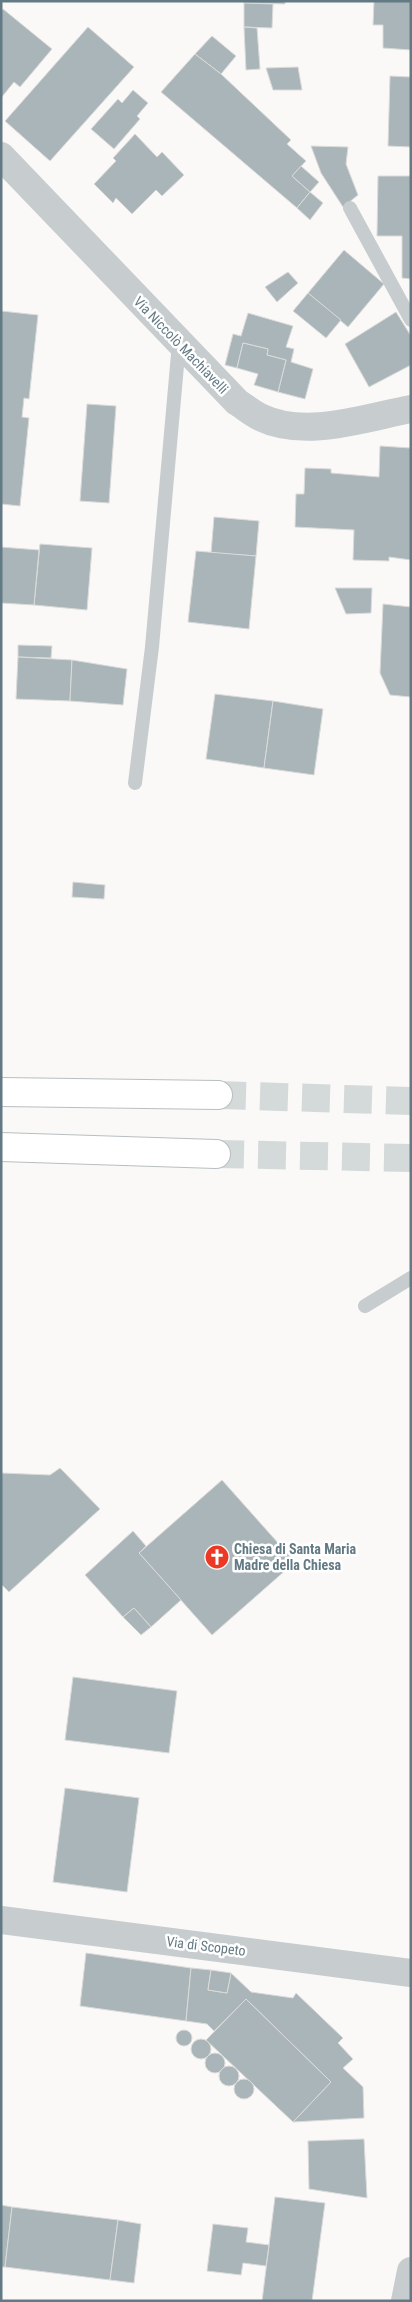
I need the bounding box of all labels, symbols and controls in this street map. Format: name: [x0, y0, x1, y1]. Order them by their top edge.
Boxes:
street label: Via Niccolò Machiavelli: [131, 293, 231, 397]
place label: Chiesa di Santa Maria Madre della Chiesa: [234, 1541, 357, 1573]
church icon: Chiesa di Santa Maria Madre della Chiesa: [204, 1544, 230, 1570]
street label: Via di Scopeto: [166, 1933, 246, 1959]

